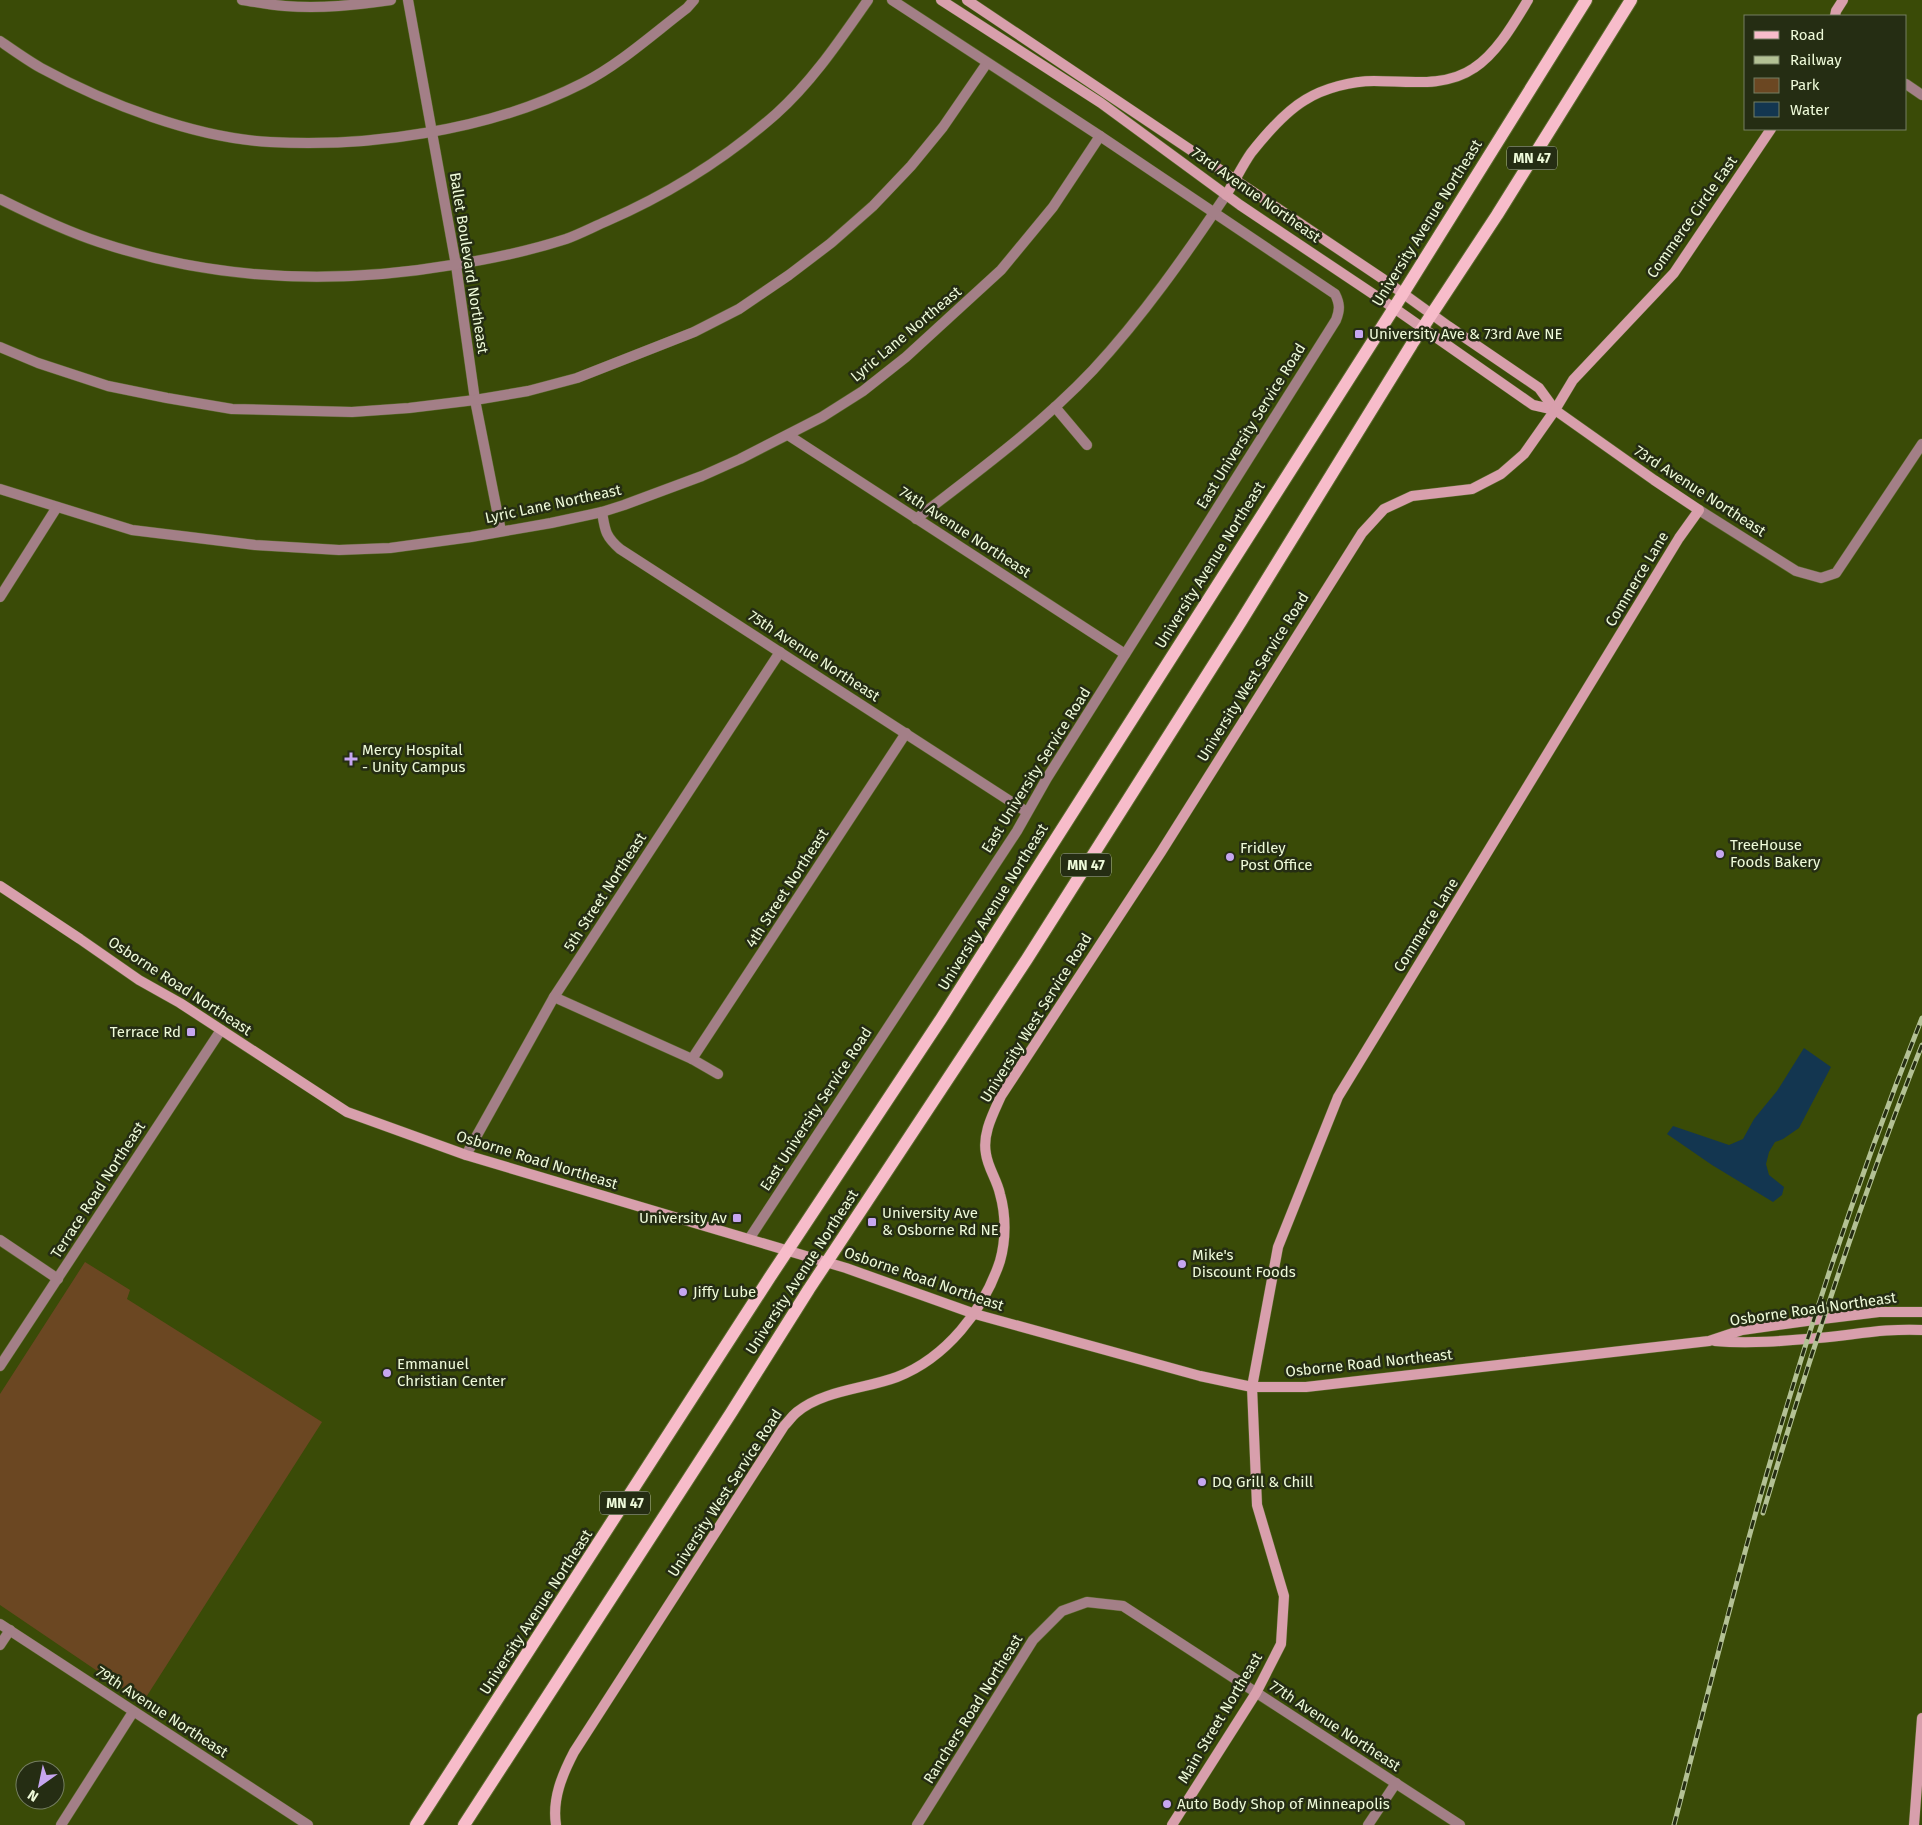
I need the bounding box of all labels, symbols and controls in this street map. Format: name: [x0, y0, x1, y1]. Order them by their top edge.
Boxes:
legend: [1744, 15, 1907, 130]
text: Road: [1790, 26, 1825, 44]
text: Railway: [1790, 51, 1842, 69]
text: Park: [1790, 76, 1820, 94]
text: Water: [1790, 101, 1829, 119]
street label: University Avenue Northeast: [1368, 136, 1486, 310]
street label: 73rd Avenue Northeast: [1188, 144, 1325, 247]
road number: MN 47: [1507, 146, 1557, 170]
street label: Commerce Circle East: [1643, 152, 1741, 282]
street label: Ballet Boulevard Northeast: [446, 171, 492, 356]
street label: Lyric Lane Northeast: [847, 282, 965, 386]
place label: University Ave & 73rd Ave NE: [1369, 325, 1563, 343]
marker: University Ave & 73rd Ave NE: [1353, 328, 1365, 340]
street label: East University Service Road: [1193, 340, 1309, 512]
street label: 73rd Avenue Northeast: [1631, 442, 1770, 541]
street label: University Avenue Northeast: [1151, 478, 1269, 652]
street label: Lyric Lane Northeast: [483, 481, 623, 527]
street label: 74th Avenue Northeast: [896, 483, 1035, 582]
street label: Commerce Lane: [1602, 528, 1672, 630]
street label: University West Service Road: [1193, 589, 1313, 765]
street label: 75th Avenue Northeast: [745, 607, 884, 706]
street label: East University Service Road: [978, 684, 1094, 856]
place label: Mercy Hospital - Unity Campus: [362, 741, 466, 776]
marker: Mercy Hospital - Unity Campus: [344, 752, 358, 766]
street label: University Avenue Northeast: [934, 820, 1052, 994]
street label: 4th Street Northeast: [742, 825, 833, 951]
street label: 5th Street Northeast: [560, 829, 650, 955]
place label: TreeHouse Foods Bakery: [1730, 836, 1821, 871]
place label: Fridley Post Office: [1240, 839, 1313, 874]
marker: TreeHouse Foods Bakery: [1714, 848, 1726, 860]
marker: Fridley Post Office: [1224, 851, 1236, 863]
road number: MN 47: [1061, 854, 1111, 876]
street label: Commerce Lane: [1390, 875, 1462, 975]
street label: University West Service Road: [976, 930, 1096, 1106]
street label: Osborne Road Northeast: [105, 933, 256, 1040]
place label: Terrace Rd: [110, 1023, 181, 1041]
street label: East University Service Road: [756, 1024, 876, 1194]
marker: Terrace Rd: [185, 1026, 197, 1038]
street label: Terrace Road Northeast: [47, 1118, 149, 1262]
street label: Osborne Road Northeast: [454, 1127, 620, 1193]
street label: University Avenue Northeast: [742, 1186, 862, 1358]
place label: University Ave & Osborne Rd NE: [882, 1204, 999, 1239]
place label: University Av: [639, 1209, 728, 1227]
marker: University Av: [731, 1212, 743, 1224]
marker: University Ave & Osborne Rd NE: [866, 1216, 878, 1228]
street label: Osborne Road Northeast: [842, 1243, 1007, 1315]
place label: Mike's Discount Foods: [1192, 1246, 1296, 1281]
marker: Mike's Discount Foods: [1176, 1258, 1188, 1270]
place label: Jiffy Lube: [693, 1283, 756, 1301]
marker: Jiffy Lube: [677, 1286, 689, 1298]
street label: Osborne Road Northeast: [1729, 1288, 1898, 1330]
street label: Osborne Road Northeast: [1285, 1345, 1454, 1381]
place label: Emmanuel Christian Center: [397, 1355, 506, 1390]
marker: Emmanuel Christian Center: [381, 1367, 393, 1379]
street label: University West Service Road: [664, 1406, 786, 1580]
place label: DQ Grill & Chill: [1212, 1473, 1314, 1491]
marker: DQ Grill & Chill: [1196, 1476, 1208, 1488]
road number: MN 47: [600, 1492, 650, 1515]
street label: University Avenue Northeast: [476, 1526, 596, 1698]
street label: Ranchers Road Northeast: [920, 1631, 1027, 1787]
street label: Main Street Northeast: [1174, 1649, 1266, 1786]
street label: 79th Avenue Northeast: [93, 1663, 232, 1762]
street label: 77th Avenue Northeast: [1266, 1677, 1404, 1775]
north arrow: [15, 1760, 65, 1810]
text: N: [25, 1786, 42, 1805]
place label: Auto Body Shop of Minneapolis: [1177, 1795, 1390, 1813]
marker: Auto Body Shop of Minneapolis: [1161, 1798, 1173, 1810]

